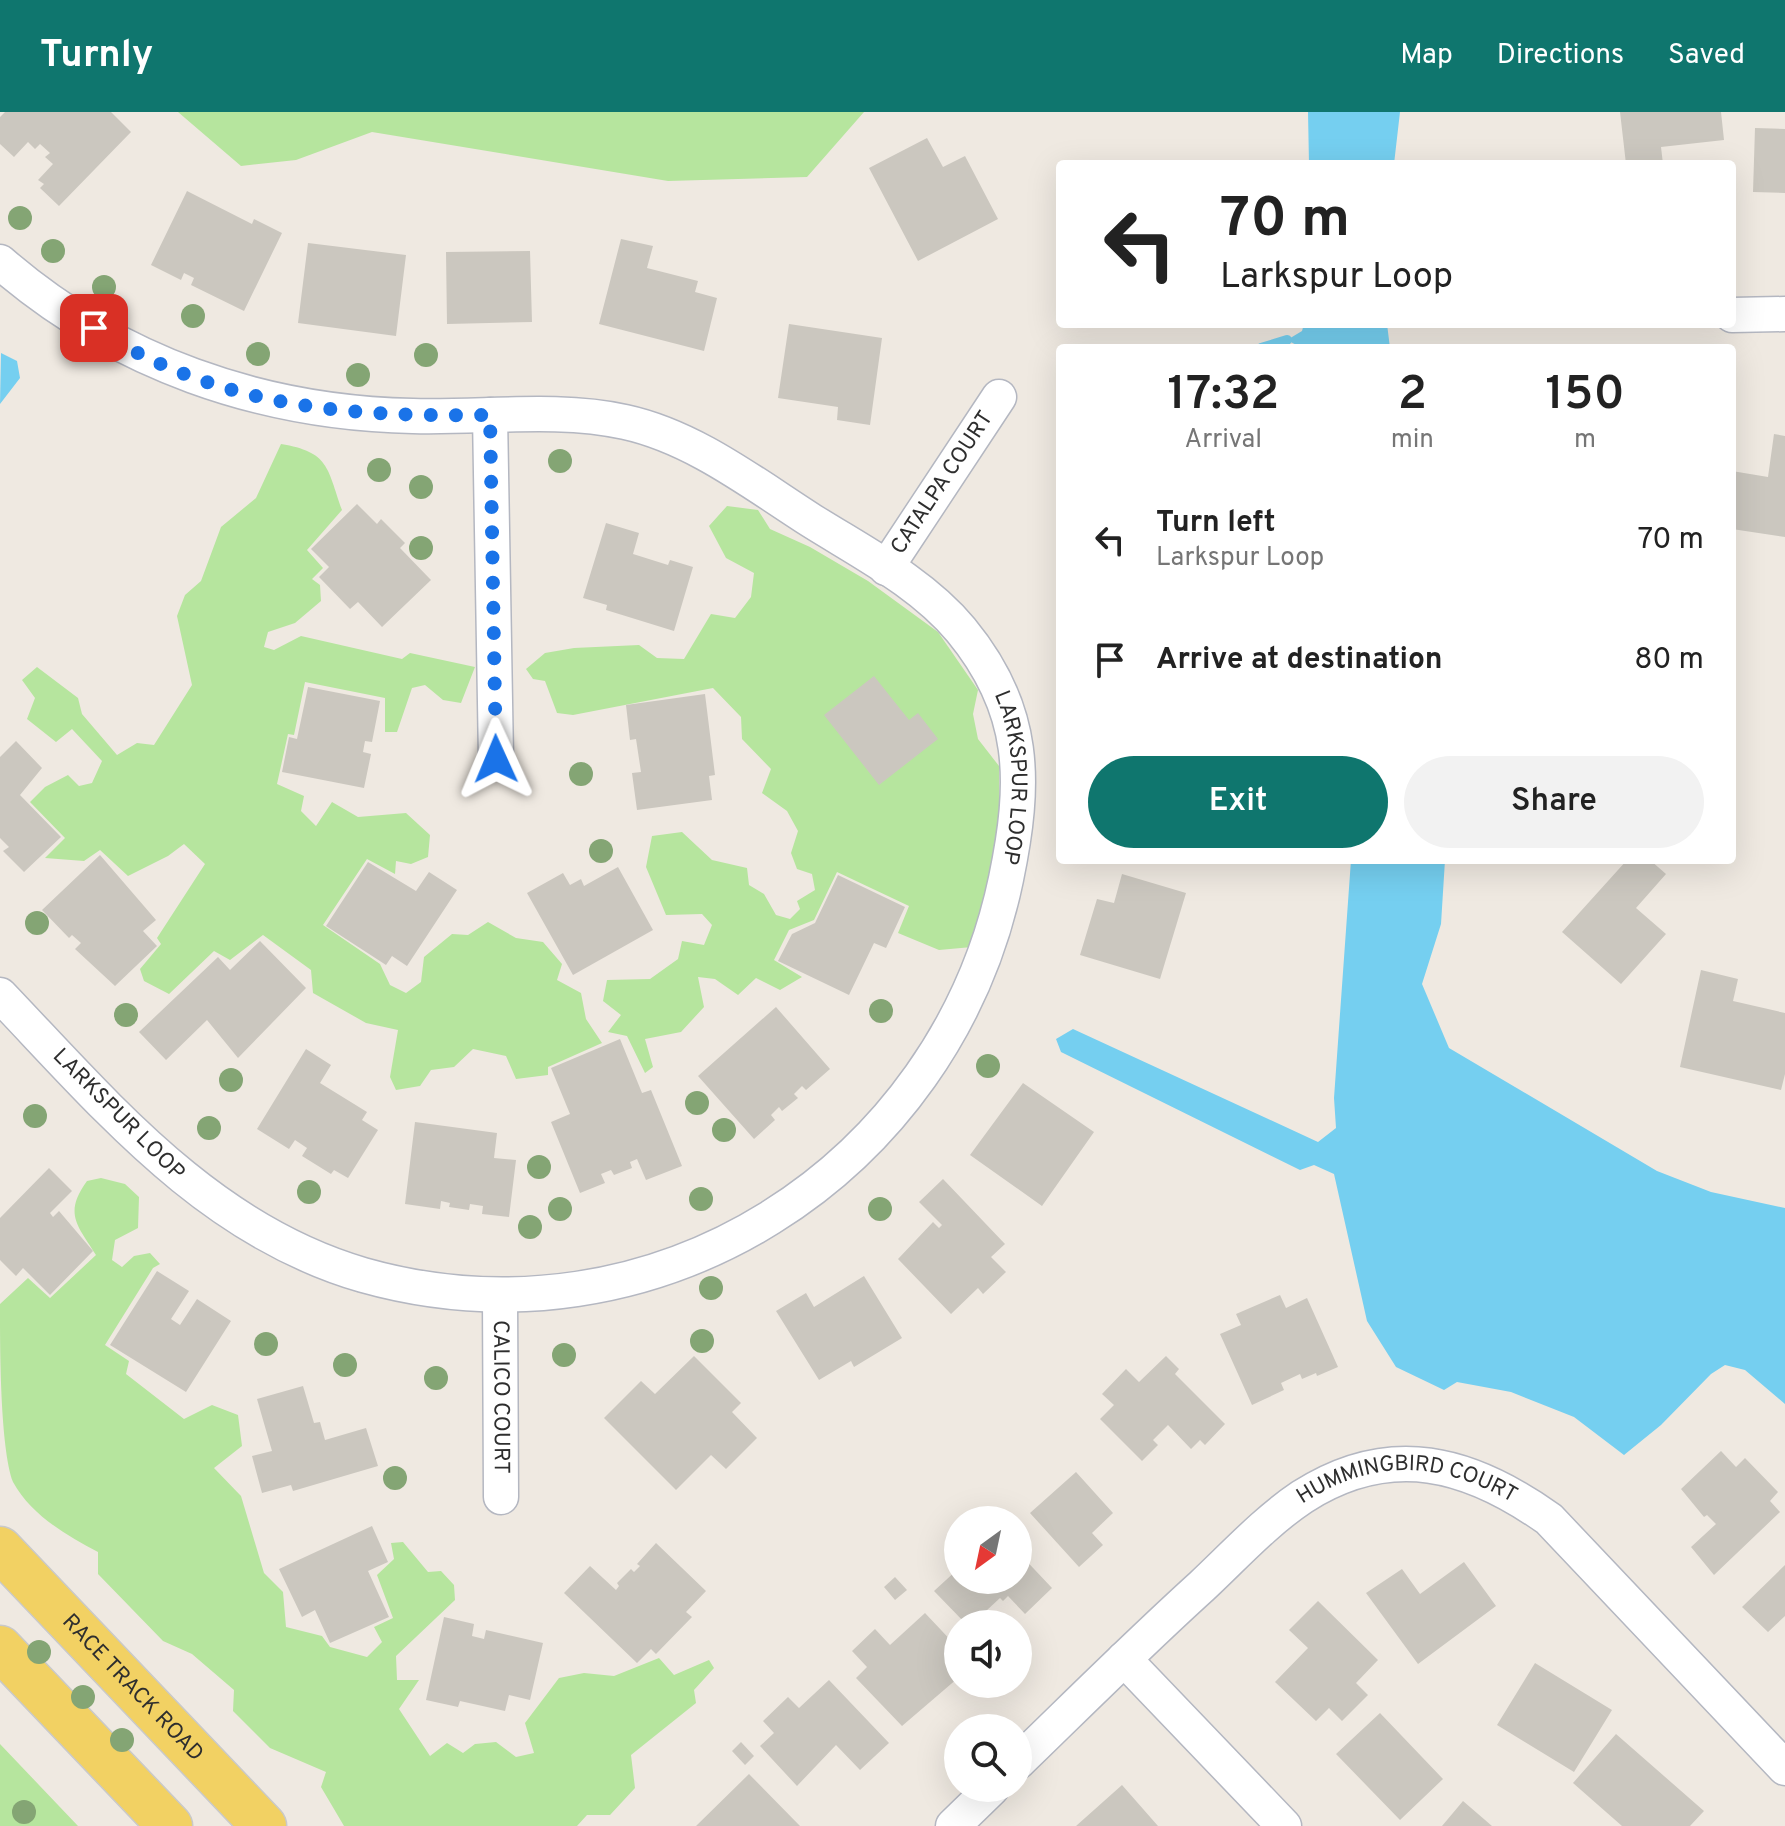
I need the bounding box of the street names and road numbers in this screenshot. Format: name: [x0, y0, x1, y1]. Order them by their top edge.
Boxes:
street label: CATALPA COURT: [885, 406, 999, 560]
street label: LARKSPUR LOOP: [988, 687, 1032, 867]
street label: LARKSPUR LOOP: [46, 1043, 190, 1187]
street label: CALICO COURT: [487, 1320, 514, 1474]
street label: HUMMINGBIRD COURT: [1292, 1489, 1522, 1519]
street label: RACE TRACK ROAD: [56, 1609, 209, 1767]

